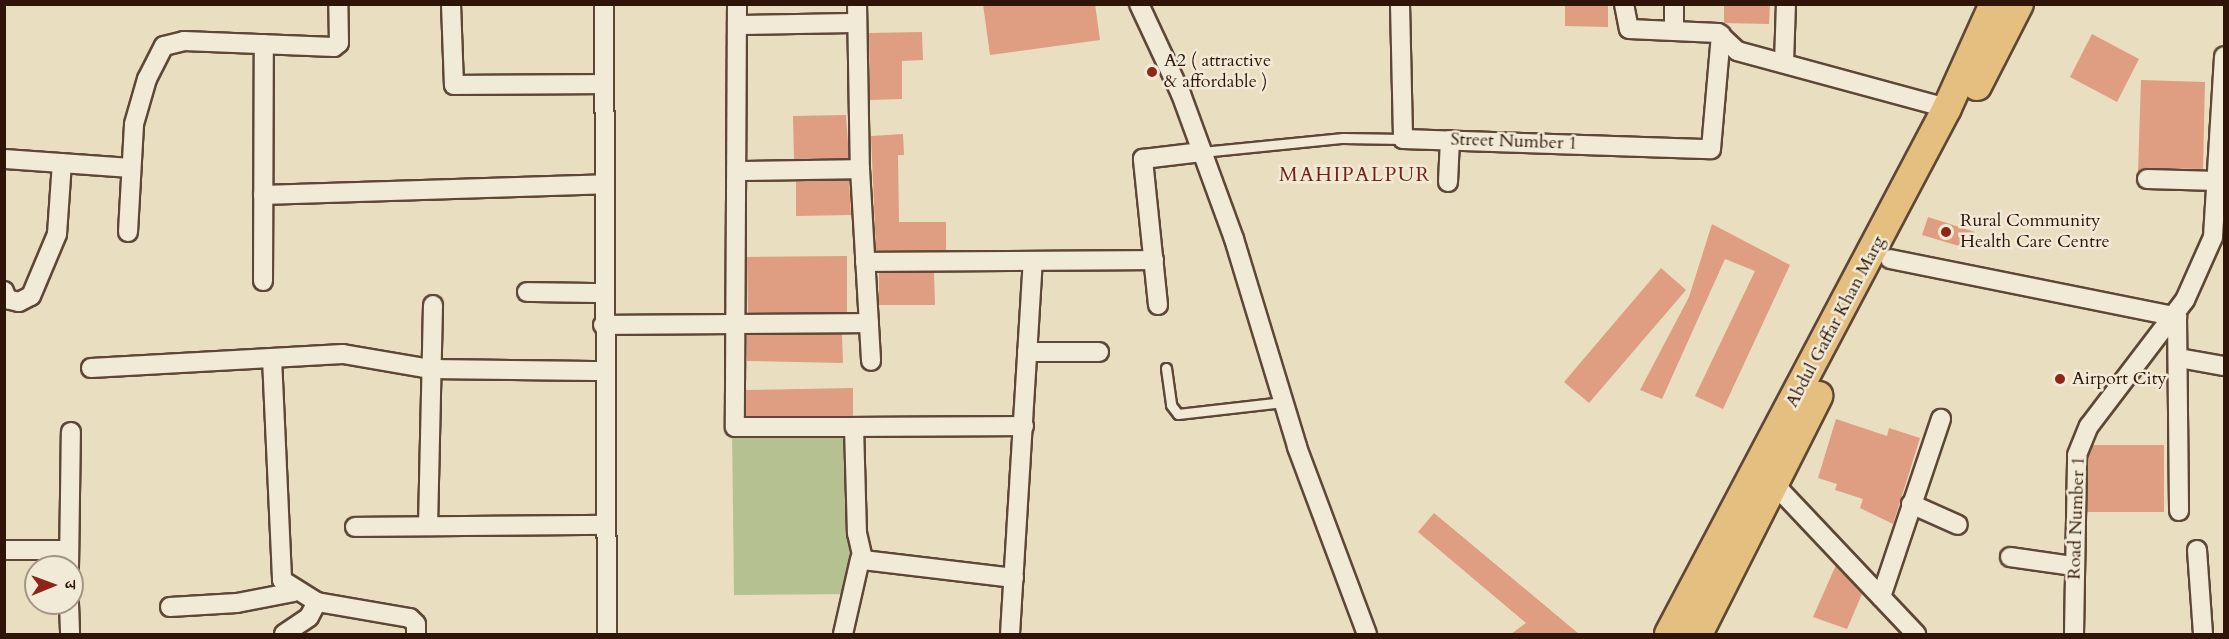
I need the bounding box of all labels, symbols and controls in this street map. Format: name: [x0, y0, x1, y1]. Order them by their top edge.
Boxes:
place label: A2 ( attractive & affordable ): [1164, 51, 1271, 94]
marker: A2 ( attractive & affordable ): [1145, 65, 1159, 79]
street label: Street Number 1: [1450, 129, 1578, 155]
district label: MAHIPALPUR: [1279, 162, 1431, 186]
place label: Rural Community Health Care Centre: [1960, 211, 2110, 254]
marker: Rural Community Health Care Centre: [1937, 223, 1955, 241]
street label: Abdul Gaffar Khan Marg: [1782, 233, 1890, 411]
place label: Airport City: [2072, 368, 2167, 390]
marker: Airport City: [2053, 372, 2067, 386]
street label: Road Number 1: [2064, 456, 2090, 580]
north arrow: [24, 555, 84, 615]
text: उ: [59, 580, 81, 589]

